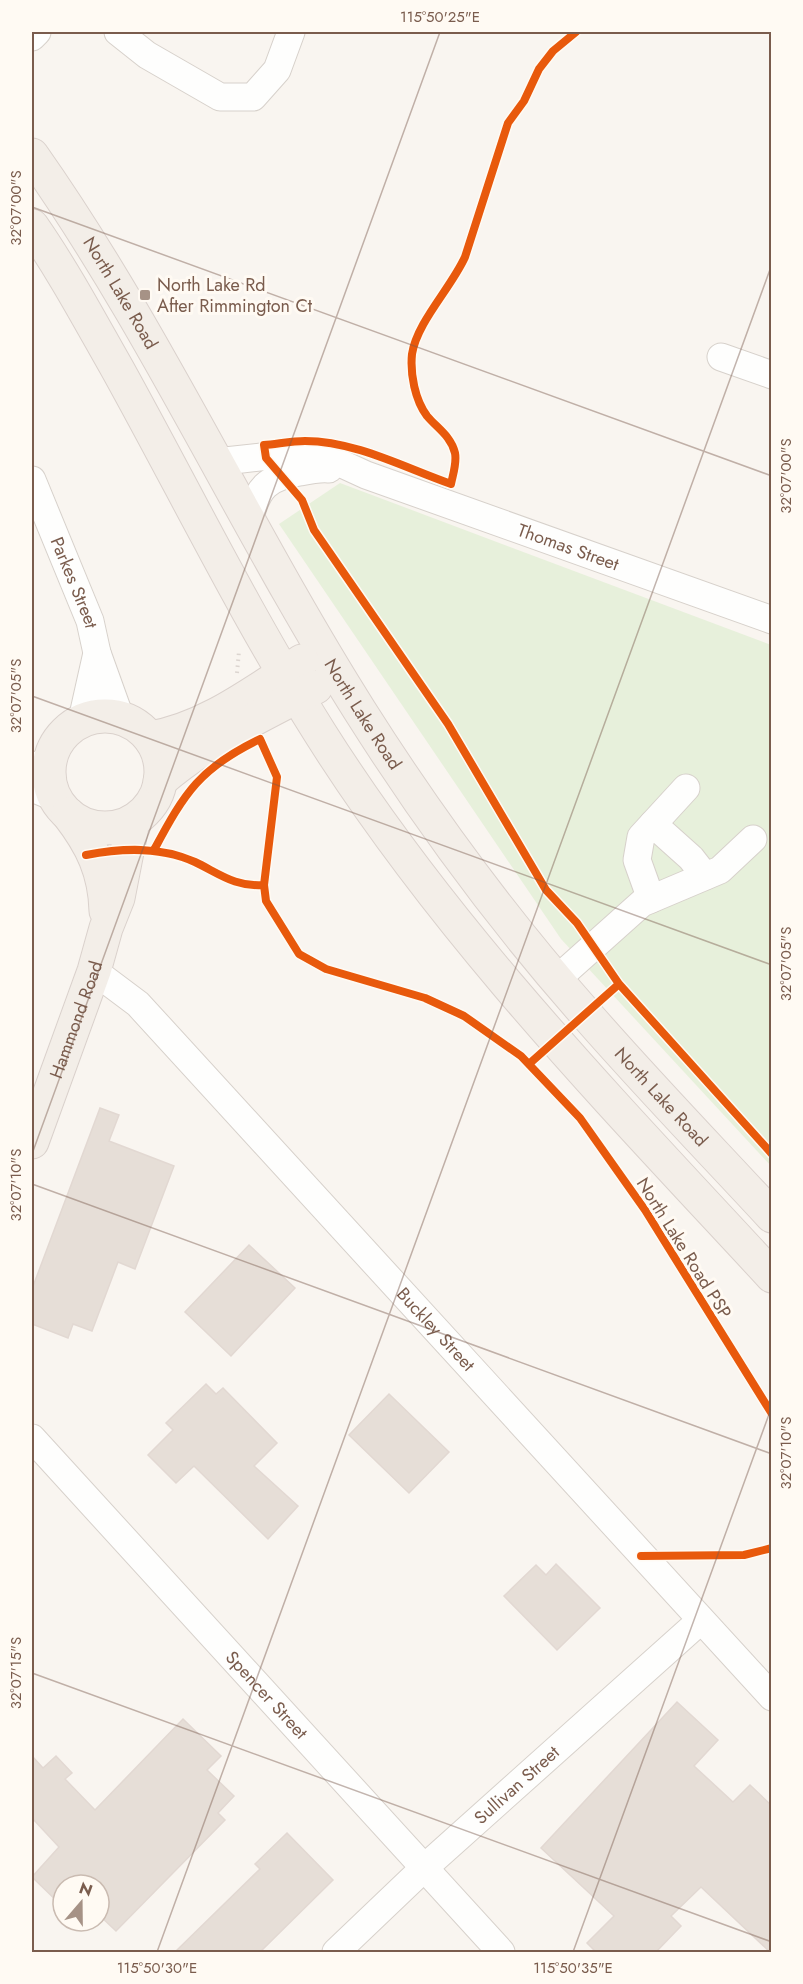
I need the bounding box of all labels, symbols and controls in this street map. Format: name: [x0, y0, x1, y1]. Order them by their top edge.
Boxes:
text: 115°50'25"E: [400, 6, 480, 28]
text: 32°07'00"S: [5, 170, 27, 246]
street label: North Lake Road: [77, 232, 164, 354]
place label: North Lake Rd After Rimmington Ct: [157, 272, 313, 319]
marker: North Lake Rd After Rimmington Ct: [138, 288, 152, 302]
text: 32°07'00"S: [775, 438, 797, 514]
street label: Thomas Street: [514, 517, 623, 577]
street label: Parkes Street: [44, 533, 104, 631]
street label: North Lake Road: [318, 654, 408, 775]
text: 32°07'05"S: [5, 659, 27, 733]
text: 32°07'05"S: [775, 927, 797, 1001]
street label: Hammond Road: [43, 958, 109, 1082]
street label: North Lake Road: [608, 1041, 714, 1152]
text: 32°07'10"S: [5, 1149, 27, 1222]
street label: North Lake Road PSP: [630, 1172, 738, 1324]
street label: Buckley Street: [390, 1282, 481, 1378]
text: 32°07'10"S: [775, 1417, 797, 1490]
text: 32°07'15"S: [5, 1637, 27, 1709]
street label: Spencer Street: [219, 1645, 314, 1745]
street label: Sullivan Street: [468, 1739, 566, 1830]
north arrow: [51, 1873, 111, 1933]
text: N: [76, 1876, 96, 1902]
text: 115°50'30"E: [117, 1957, 197, 1979]
text: 115°50'35"E: [533, 1957, 613, 1979]

